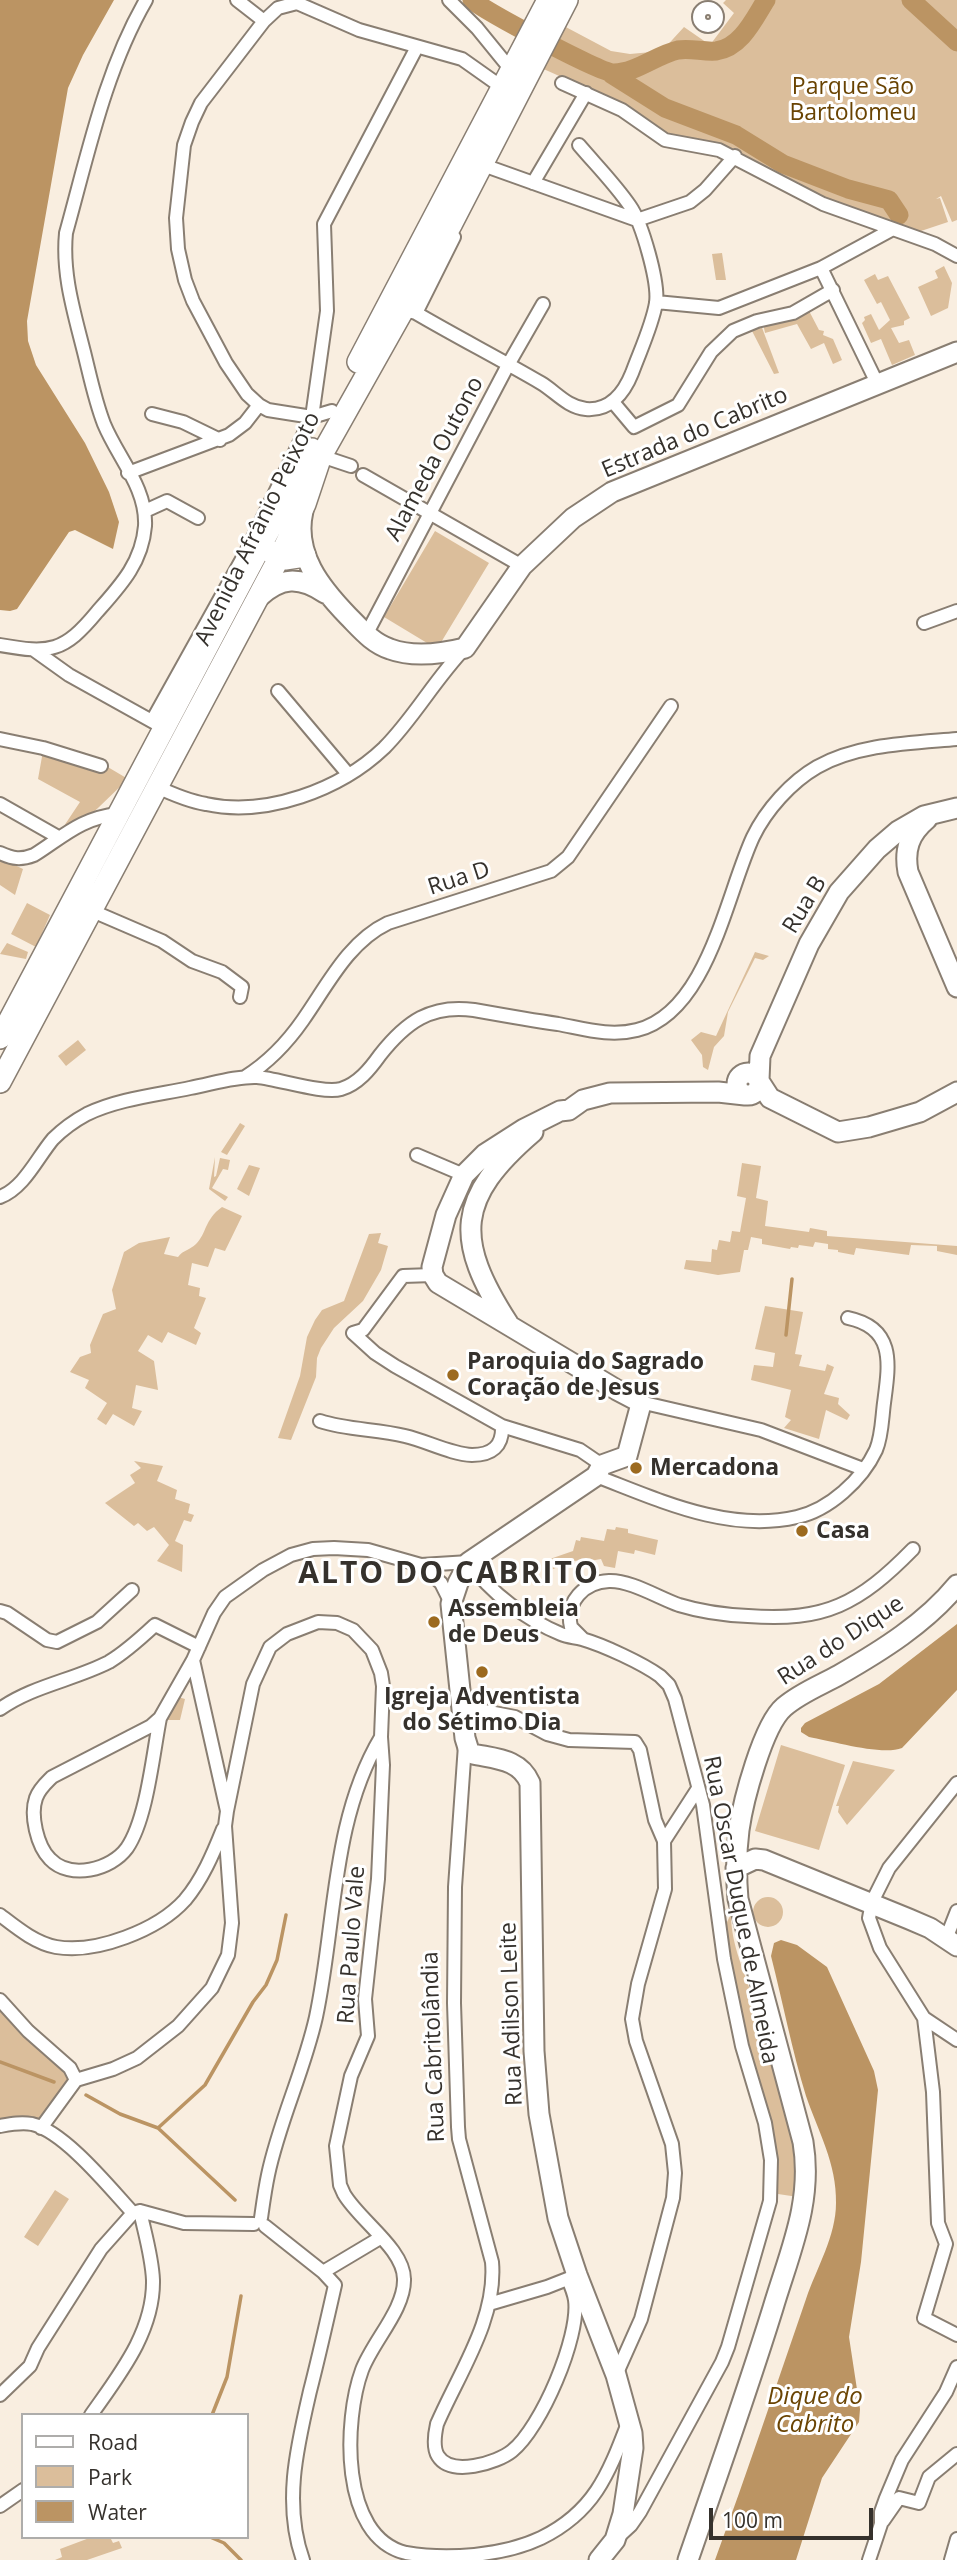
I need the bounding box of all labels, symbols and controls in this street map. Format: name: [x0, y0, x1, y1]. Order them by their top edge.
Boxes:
park label: Parque São Bartolomeu: [789, 73, 917, 127]
street label: Alameda Outono: [380, 372, 490, 546]
street label: Estrada do Cabrito: [598, 381, 792, 485]
street label: Avenida Afrânio Peixoto: [189, 408, 327, 650]
street label: Rua D: [424, 856, 494, 902]
street label: Rua B: [777, 871, 833, 939]
place label: Paroquia do Sagrado Coração de Jesus: [467, 1348, 704, 1402]
marker: Paroquia do Sagrado Coração de Jesus: [445, 1367, 461, 1383]
place label: Mercadona: [650, 1454, 779, 1482]
marker: Mercadona: [628, 1460, 644, 1476]
place label: Casa: [816, 1517, 870, 1545]
marker: Casa: [794, 1523, 810, 1539]
district label: ALTO DO CABRITO: [300, 1556, 598, 1592]
street label: Rua do Dique: [773, 1590, 909, 1692]
place label: Assembleia de Deus: [448, 1595, 579, 1649]
marker: Assembleia de Deus: [426, 1614, 442, 1630]
marker: Igreja Adventista do Sétimo Dia: [474, 1664, 490, 1680]
place label: Igreja Adventista do Sétimo Dia: [384, 1683, 580, 1737]
street label: Rua Oscar Duque de Almeida: [697, 1754, 783, 2066]
street label: Rua Paulo Vale: [333, 1865, 371, 2025]
street label: Rua Adilson Leite: [495, 1922, 529, 2106]
street label: Rua Cabritolândia: [417, 1951, 451, 2143]
water label: Dique do Cabrito: [767, 2383, 863, 2439]
legend: [21, 2413, 248, 2539]
text: Road: [88, 2428, 138, 2456]
text: Park: [88, 2463, 132, 2491]
scale bar: [712, 2494, 876, 2538]
text: Water: [88, 2498, 147, 2526]
text: 100 m: [722, 2506, 783, 2534]

